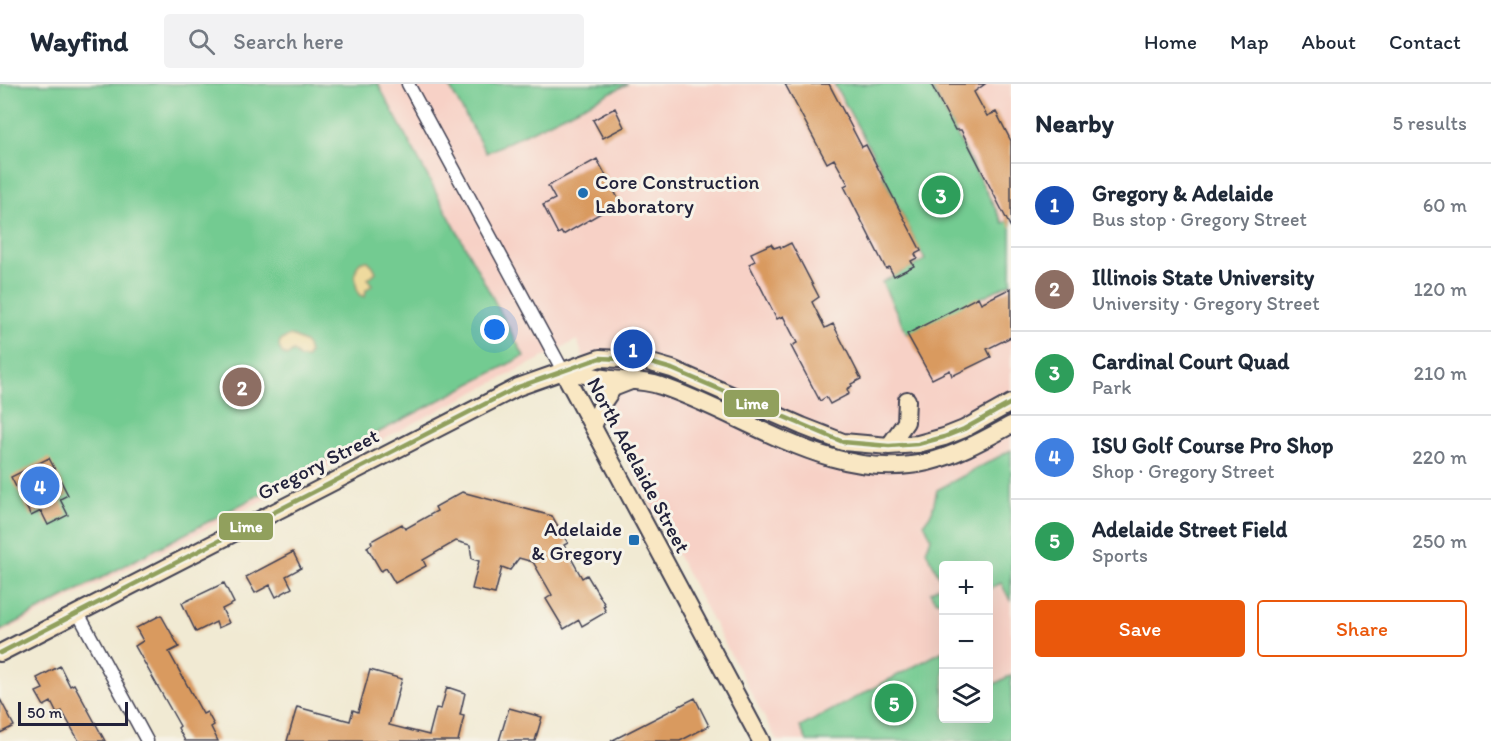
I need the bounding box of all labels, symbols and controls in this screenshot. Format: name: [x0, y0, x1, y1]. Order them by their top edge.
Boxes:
search box: [164, 14, 584, 68]
text: Wayfind: [30, 24, 128, 58]
icon: search: [185, 25, 218, 58]
text: Search here: [233, 28, 344, 55]
text: Home: [1144, 29, 1197, 54]
text: Map: [1230, 29, 1269, 54]
text: About: [1302, 29, 1356, 54]
text: Contact: [1389, 29, 1461, 54]
text: Nearby: [1035, 107, 1114, 139]
text: 5 results: [1393, 111, 1467, 135]
place label: Core Construction Laboratory: [595, 169, 760, 218]
pin: 3: [922, 172, 960, 218]
text: Gregory & Adelaide: [1092, 180, 1273, 207]
marker: Core Construction Laboratory: [576, 186, 590, 200]
text: 1: [1050, 193, 1059, 217]
text: 60 m: [1423, 193, 1467, 217]
text: Bus stop · Gregory Street: [1092, 207, 1307, 231]
text: Illinois State University: [1092, 264, 1314, 291]
text: 2: [1049, 277, 1060, 301]
text: 120 m: [1414, 277, 1467, 301]
text: University · Gregory Street: [1092, 291, 1320, 315]
your location: [480, 315, 509, 344]
pin: 1: [614, 326, 652, 372]
text: Cardinal Court Quad: [1092, 348, 1290, 375]
text: 3: [1049, 361, 1060, 385]
text: 210 m: [1414, 361, 1467, 385]
pin: 2: [222, 364, 262, 410]
street label: North Adelaide Street: [582, 373, 696, 557]
text: Park: [1092, 375, 1131, 399]
line badge: Lime: [723, 389, 780, 418]
text: Lime: [735, 394, 769, 413]
street label: Gregory Street: [253, 423, 383, 505]
text: ISU Golf Course Pro Shop: [1092, 432, 1333, 459]
text: 4: [1048, 445, 1061, 469]
text: 220 m: [1412, 445, 1467, 469]
text: Shop · Gregory Street: [1092, 459, 1275, 483]
pin: 4: [20, 464, 60, 508]
line badge: Lime: [218, 512, 274, 541]
place label: Adelaide & Gregory: [531, 516, 622, 565]
text: Adelaide Street Field: [1092, 516, 1287, 543]
text: Lime: [229, 517, 263, 536]
text: 5: [1049, 529, 1060, 553]
text: 250 m: [1412, 529, 1467, 553]
marker: Adelaide & Gregory: [627, 533, 641, 547]
text: Sports: [1092, 543, 1148, 567]
map controls: [939, 561, 993, 723]
button: +: [939, 561, 993, 615]
button: Save: [1035, 600, 1245, 657]
button: Share: [1257, 600, 1467, 657]
button: −: [939, 615, 993, 669]
button: layers: [939, 669, 993, 723]
pin: 5: [874, 680, 914, 726]
scale bar: [18, 699, 128, 726]
text: 50 m: [27, 703, 62, 722]

